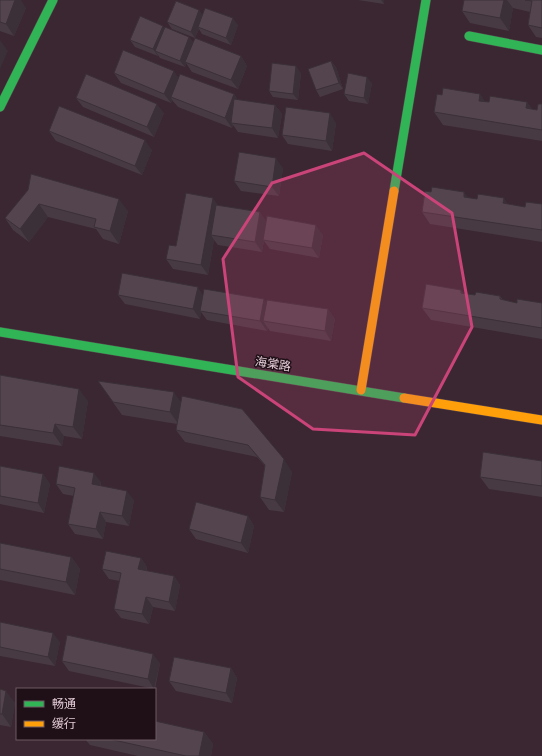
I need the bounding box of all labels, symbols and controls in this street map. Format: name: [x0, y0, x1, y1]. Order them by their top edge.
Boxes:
street label: 海棠路: [254, 354, 292, 374]
legend: [16, 688, 156, 740]
text: 畅通: [52, 697, 76, 711]
text: 缓行: [52, 717, 76, 731]

